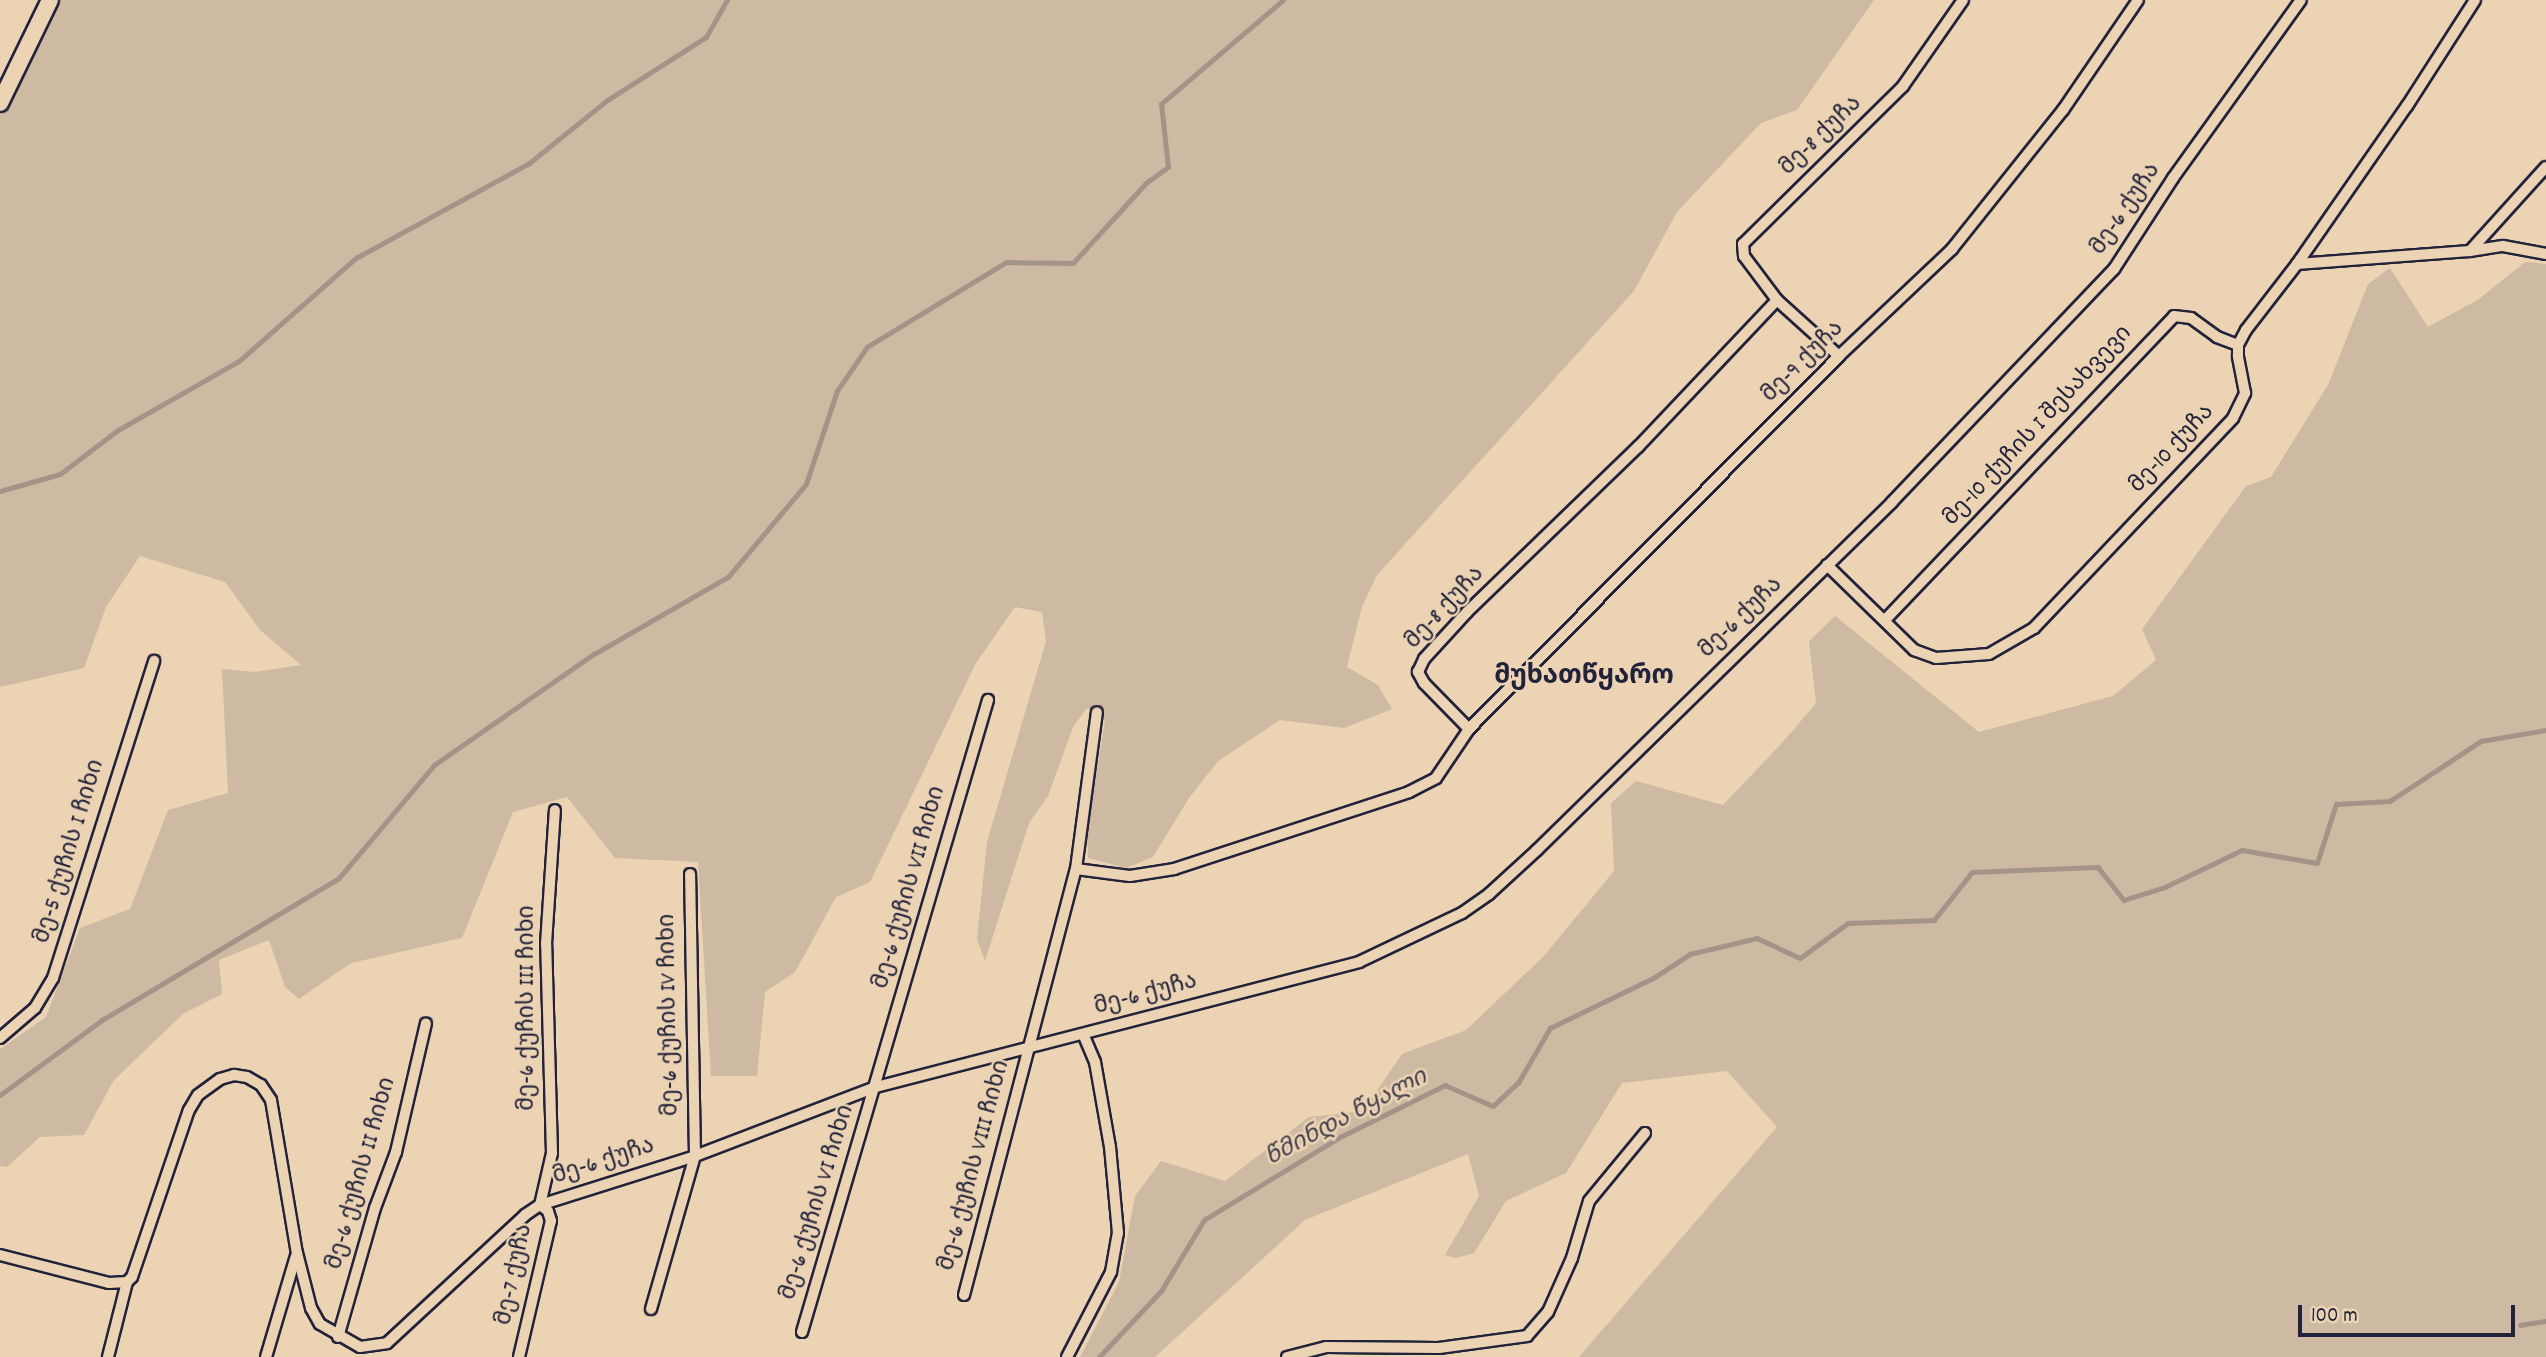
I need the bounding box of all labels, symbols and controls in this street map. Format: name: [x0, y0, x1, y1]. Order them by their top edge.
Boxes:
street label: მე-8 ქუჩა: [1775, 91, 1869, 183]
street label: მე-6 ქუჩა: [2086, 159, 2168, 261]
street label: მე-9 ქუჩა: [1757, 316, 1851, 410]
street label: მე-10 ქუჩის I შესახვევი: [1939, 321, 2139, 533]
street label: მე-10 ქუჩა: [2125, 400, 2221, 500]
street label: მე-8 ქუჩა: [1401, 562, 1491, 656]
street label: მე-6 ქუჩა: [1695, 573, 1789, 665]
district label: მუხათწყარო: [1494, 662, 1674, 694]
street label: მე-5 ქუჩის I ჩიხი: [30, 757, 112, 947]
street label: მე-6 ქუჩის VII ჩიხი: [869, 784, 953, 992]
street label: მე-6 ქუჩის III ჩიხი: [515, 905, 543, 1111]
street label: მე-6 ქუჩის IV ჩიხი: [655, 914, 687, 1116]
street label: მე-6 ქუჩა: [1092, 969, 1200, 1023]
street label: მე-6 ქუჩის VIII ჩიხი: [935, 1058, 1017, 1274]
water label: წმინდა წყალი: [1261, 1064, 1433, 1174]
street label: მე-6 ქუჩის II ჩიხი: [322, 1075, 404, 1273]
street label: მე-6 ქუჩის VI ჩიხი: [776, 1102, 862, 1304]
street label: მე-6 ქუჩა: [550, 1134, 658, 1192]
street label: მე-7 ქუჩა: [492, 1222, 540, 1328]
scale bar: [2301, 1290, 2518, 1334]
text: 100 m: [2311, 1302, 2358, 1332]

